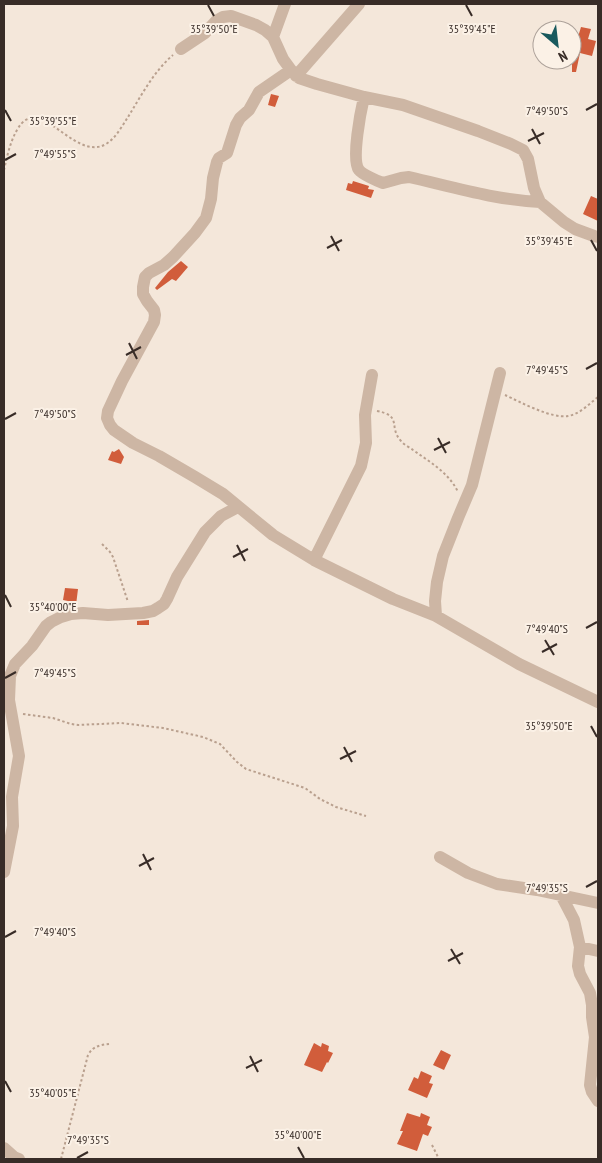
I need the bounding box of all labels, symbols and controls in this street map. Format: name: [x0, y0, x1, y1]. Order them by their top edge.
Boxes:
north arrow: [532, 20, 582, 70]
text: 35°39'50"E: [190, 21, 238, 36]
text: 35°39'45"E: [448, 21, 496, 36]
text: N: [556, 47, 571, 66]
text: 7°49'50"S: [526, 103, 568, 118]
text: 35°39'55"E: [29, 113, 77, 128]
text: 7°49'55"S: [34, 146, 76, 161]
text: 35°39'45"E: [525, 233, 573, 248]
text: 7°49'45"S: [526, 362, 568, 377]
text: 7°49'50"S: [34, 406, 76, 421]
text: 35°40'00"E: [29, 599, 77, 614]
text: 7°49'40"S: [526, 621, 568, 636]
text: 7°49'45"S: [34, 665, 76, 680]
text: 35°39'50"E: [525, 718, 573, 733]
text: 7°49'35"S: [526, 880, 568, 895]
text: 7°49'40"S: [34, 924, 76, 939]
text: 35°40'05"E: [29, 1085, 77, 1100]
text: 35°40'00"E: [274, 1127, 322, 1142]
text: 7°49'35"S: [67, 1132, 109, 1147]

